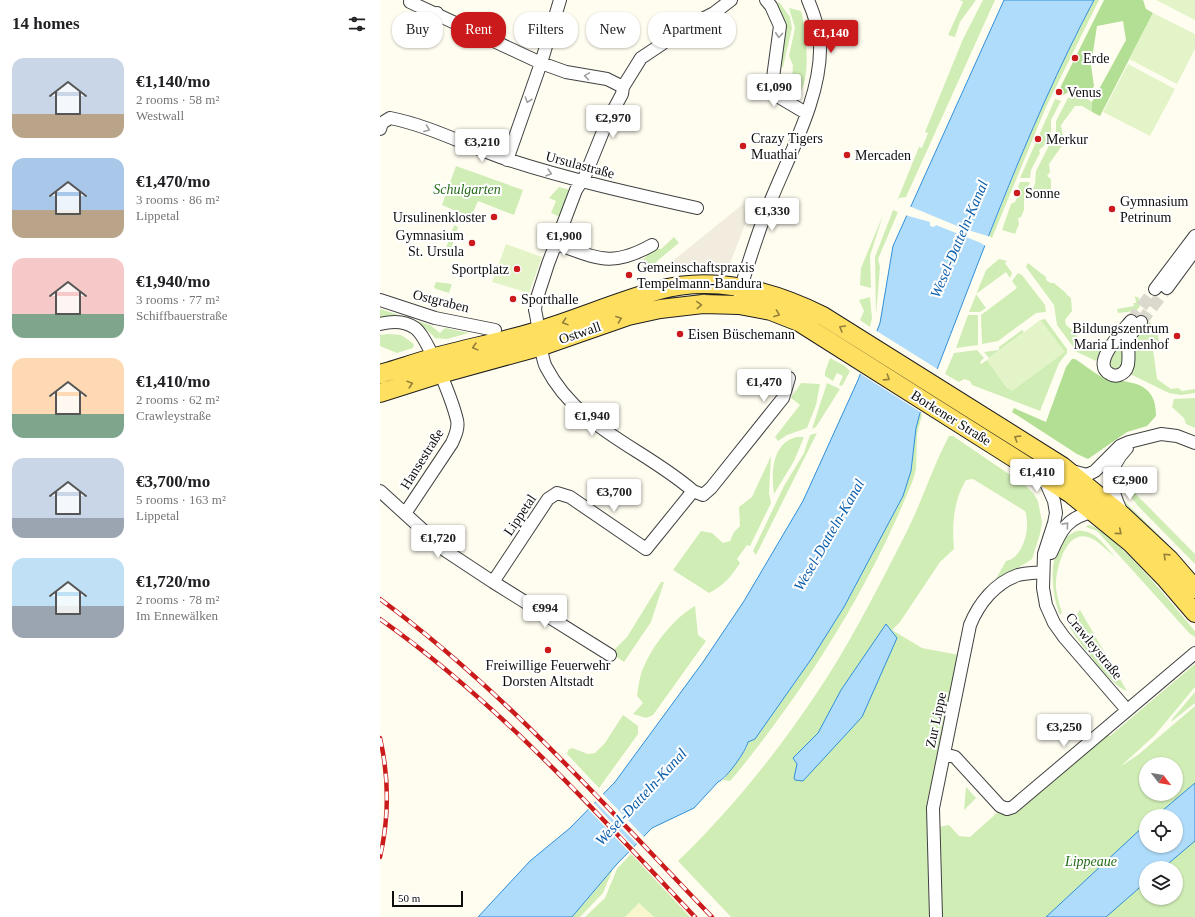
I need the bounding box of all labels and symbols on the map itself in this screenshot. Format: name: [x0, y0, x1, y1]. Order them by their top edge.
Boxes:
pin: €1,140: [798, 20, 864, 54]
one-way arrow: [775, 32, 784, 38]
place label: Erde: [1083, 51, 1109, 66]
marker: Erde: [1070, 53, 1080, 63]
one-way arrow: [584, 72, 590, 81]
pin: €1,090: [741, 74, 807, 108]
place label: Venus: [1067, 85, 1101, 100]
marker: Venus: [1054, 87, 1064, 97]
one-way arrow: [524, 96, 533, 103]
pin: €2,970: [580, 105, 646, 139]
one-way arrow: [424, 124, 431, 132]
pin: €3,210: [449, 129, 515, 163]
place label: Crazy Tigers Muathai: [751, 131, 823, 162]
place label: Merkur: [1046, 132, 1088, 147]
marker: Merkur: [1033, 134, 1043, 144]
marker: Crazy Tigers Muathai: [738, 141, 748, 151]
place label: Mercaden: [855, 148, 911, 163]
street label: Ursulastraße: [544, 149, 616, 181]
marker: Mercaden: [842, 150, 852, 160]
one-way arrow: [546, 168, 553, 177]
water label: Wesel-Datteln-Kanal: [927, 178, 991, 300]
park label: Schulgarten: [433, 182, 501, 197]
place label: Sonne: [1025, 186, 1060, 201]
marker: Sonne: [1012, 188, 1022, 198]
place label: Gymnasium Petrinum: [1120, 194, 1189, 225]
pin: €1,330: [739, 198, 805, 232]
marker: Gymnasium Petrinum: [1107, 204, 1117, 214]
place label: Ursulinenkloster: [393, 210, 486, 225]
marker: Ursulinenkloster: [489, 212, 499, 222]
pin: €1,900: [531, 223, 597, 257]
place label: Gymnasium St. Ursula: [396, 228, 465, 259]
marker: Gymnasium St. Ursula: [467, 238, 477, 248]
place label: Gemeinschaftspraxis Tempelmann-Bandura: [637, 260, 763, 291]
place label: Sportplatz: [451, 262, 509, 277]
marker: Sportplatz: [512, 264, 522, 274]
marker: Gemeinschaftspraxis Tempelmann-Bandura: [624, 270, 634, 280]
street label: Ostgraben: [411, 287, 471, 315]
place label: Sporthalle: [521, 292, 579, 307]
marker: Sporthalle: [508, 294, 518, 304]
one-way arrow: [696, 300, 702, 309]
one-way arrow: [774, 309, 781, 317]
one-way arrow: [615, 316, 622, 324]
one-way arrow: [561, 317, 568, 326]
street label: Ostwall: [557, 319, 603, 347]
place label: Bildungszentrum Maria Lindenhof: [1073, 321, 1169, 352]
one-way arrow: [839, 325, 846, 333]
place label: Eisen Büschemann: [688, 327, 795, 342]
marker: Eisen Büschemann: [675, 329, 685, 339]
marker: Bildungszentrum Maria Lindenhof: [1172, 331, 1182, 341]
one-way arrow: [471, 342, 478, 351]
pin: €1,470: [731, 369, 797, 403]
one-way arrow: [883, 373, 890, 380]
one-way arrow: [406, 380, 413, 389]
street label: Borkener Straße: [908, 387, 994, 449]
pin: €1,940: [559, 403, 625, 437]
street label: Hansestraße: [398, 426, 446, 492]
one-way arrow: [1014, 435, 1021, 443]
pin: €1,410: [1004, 459, 1070, 493]
pin: €2,900: [1097, 467, 1163, 501]
water label: Wesel-Datteln-Kanal: [791, 476, 867, 594]
pin: €3,700: [581, 479, 647, 513]
street label: Lippetal: [501, 491, 539, 539]
one-way arrow: [1062, 522, 1069, 530]
pin: €1,720: [405, 525, 471, 559]
one-way arrow: [1114, 528, 1122, 535]
one-way arrow: [1163, 553, 1171, 561]
pin: €994: [521, 595, 569, 629]
street label: Crawleystraße: [1063, 610, 1125, 682]
marker: Freiwillige Feuerwehr Dorsten Altstadt: [543, 645, 553, 655]
place label: Freiwillige Feuerwehr Dorsten Altstadt: [486, 658, 611, 689]
street label: Zur Lippe: [923, 691, 949, 749]
pin: €3,250: [1031, 714, 1097, 748]
water label: Wesel-Datteln-Kanal: [592, 745, 690, 849]
north arrow: [1139, 757, 1183, 801]
park label: Lippeaue: [1064, 854, 1117, 869]
scale bar: [392, 889, 463, 908]

